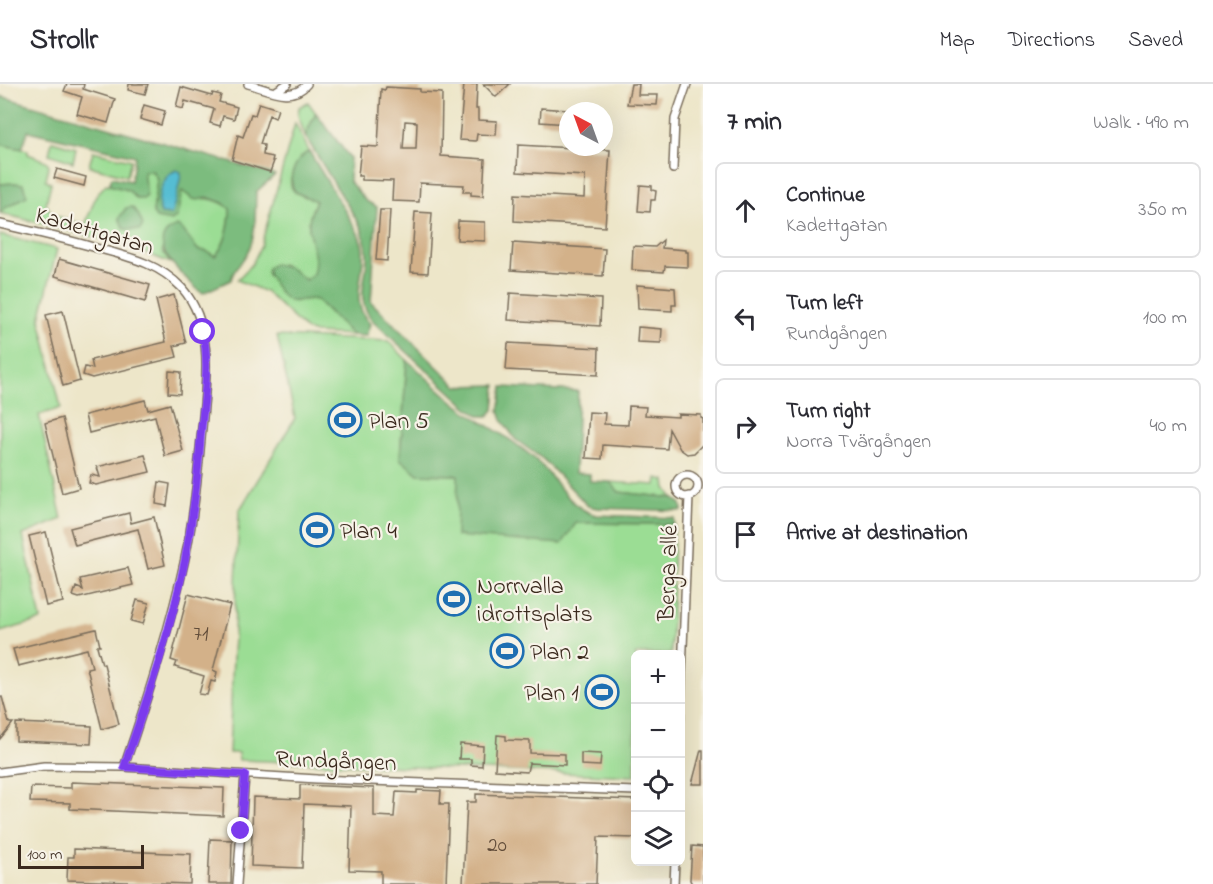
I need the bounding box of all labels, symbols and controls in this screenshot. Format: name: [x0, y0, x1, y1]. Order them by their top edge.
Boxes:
text: Strollr: [30, 21, 98, 62]
text: Map: [939, 26, 975, 56]
text: Directions: [1008, 26, 1095, 56]
text: Saved: [1128, 26, 1183, 56]
north arrow: [559, 102, 613, 156]
text: 7 min: [727, 104, 782, 142]
text: Walk · 490 m: [1093, 109, 1189, 138]
text: Continue: [786, 180, 865, 212]
icon: ahead: [729, 194, 762, 227]
text: 350 m: [1138, 196, 1187, 225]
street label: Kadettgatan: [31, 199, 158, 266]
text: Kadettgatan: [786, 212, 887, 241]
text: Turn left: [786, 288, 863, 320]
icon: left: [729, 302, 762, 335]
text: 100 m: [1143, 304, 1187, 333]
route start: [189, 318, 215, 344]
text: Rundgången: [786, 320, 887, 349]
text: Turn right: [786, 396, 871, 428]
sports icon: Plan 5: [327, 402, 363, 438]
place label: Plan 5: [368, 405, 429, 440]
icon: right: [729, 410, 762, 443]
text: 40 m: [1150, 412, 1187, 441]
text: Norra Tvärgången: [786, 428, 931, 457]
sports icon: Plan 4: [299, 512, 335, 548]
place label: Plan 4: [340, 515, 397, 550]
icon: arrive: [729, 518, 762, 551]
text: Arrive at destination: [786, 518, 968, 550]
street label: Berga allé: [650, 524, 689, 623]
place label: Norrvalla idrottsplats: [477, 570, 593, 633]
sports icon: Norrvalla idrottsplats: [436, 581, 472, 617]
house number: 71: [193, 620, 209, 650]
sports icon: Plan 2: [489, 633, 525, 669]
place label: Plan 2: [530, 636, 589, 671]
map controls: [631, 650, 685, 866]
button: +: [631, 650, 685, 704]
sports icon: Plan 1: [584, 674, 620, 710]
place label: Plan 1: [524, 677, 579, 712]
button: −: [631, 704, 685, 758]
street label: Rundgången: [275, 743, 397, 782]
button: locate: [631, 758, 685, 812]
button: layers: [631, 812, 685, 866]
route end: [227, 817, 253, 843]
house number: 20: [487, 831, 507, 861]
scale bar: [18, 842, 144, 870]
text: 100 m: [27, 843, 62, 867]

